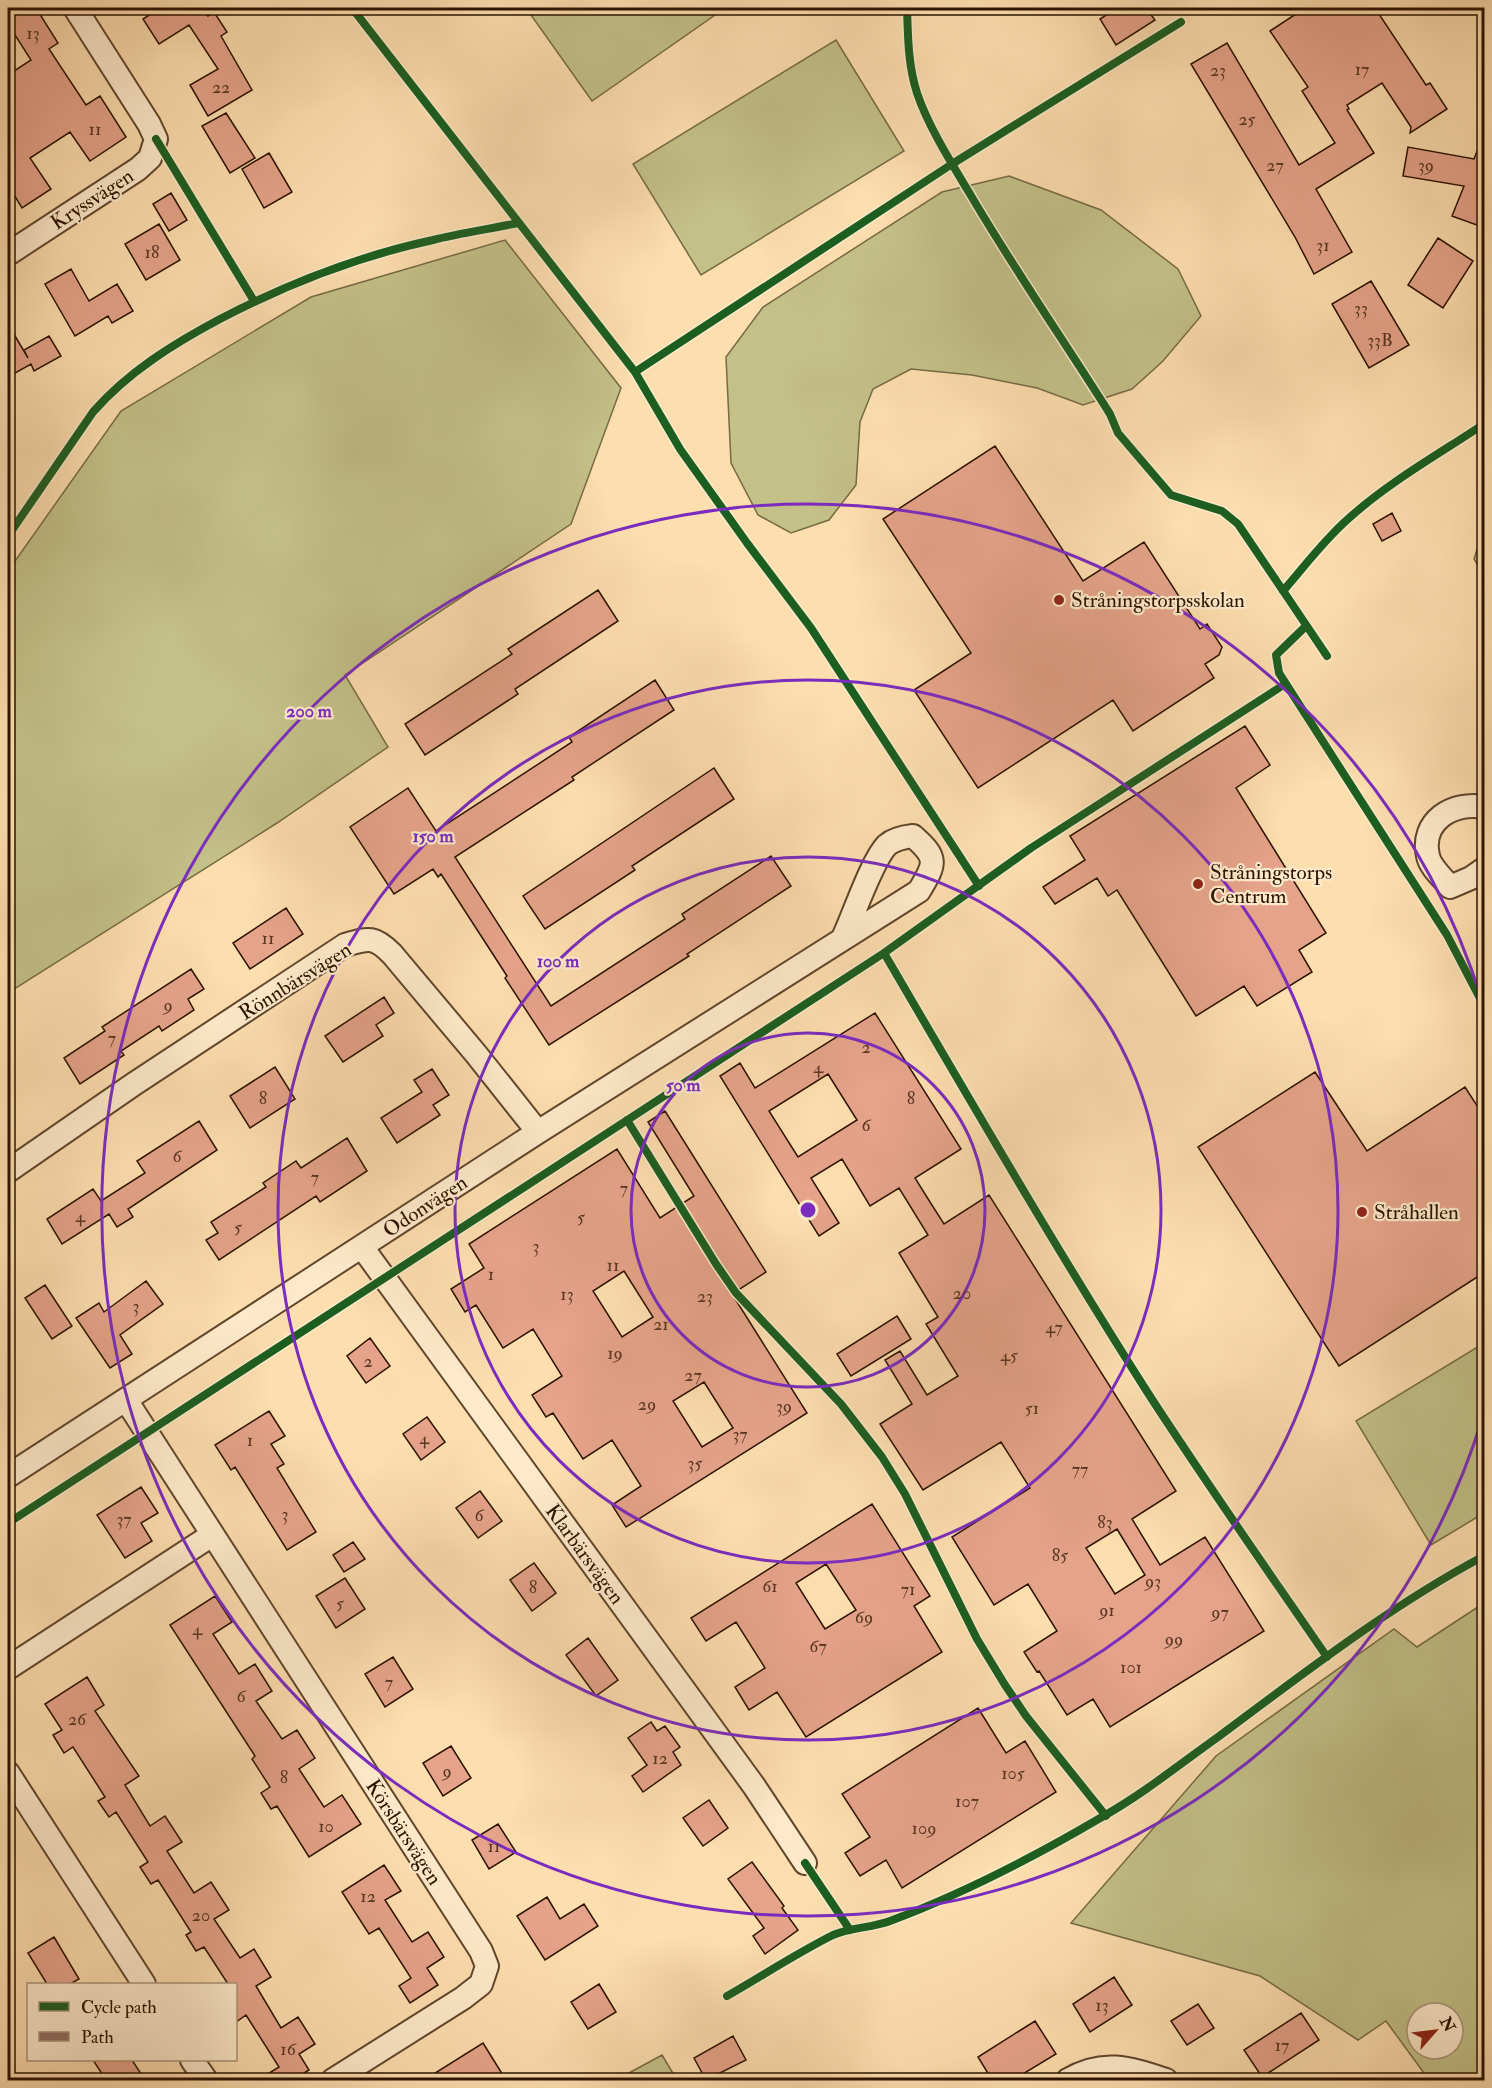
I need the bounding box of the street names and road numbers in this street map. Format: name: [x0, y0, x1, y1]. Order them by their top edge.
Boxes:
street label: Kryssvägen: [46, 163, 139, 236]
street label: Rönnbärsvägen: [234, 936, 357, 1027]
street label: Odonvägen: [378, 1169, 473, 1244]
street label: Klarbärsvägen: [539, 1499, 630, 1610]
street label: Körsbärsvägen: [359, 1774, 448, 1890]

